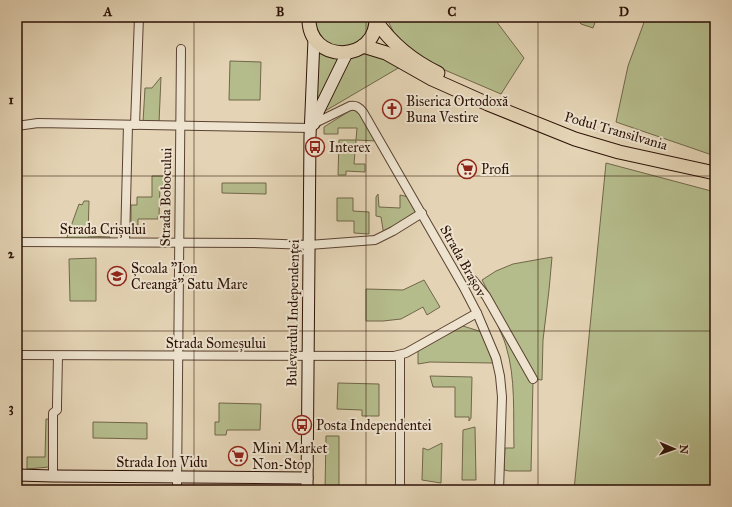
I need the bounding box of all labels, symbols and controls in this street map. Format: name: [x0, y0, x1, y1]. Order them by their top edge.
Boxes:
text: A: [103, 4, 113, 20]
text: B: [276, 4, 285, 20]
text: C: [448, 4, 457, 20]
text: D: [619, 4, 629, 20]
text: 1: [8, 92, 14, 108]
place label: Biserica Ortodoxă Buna Vestire: [406, 93, 508, 126]
church icon: Biserica Ortodoxă Buna Vestire: [381, 98, 403, 120]
street label: Podul Transilvania: [562, 108, 670, 154]
bus stop icon: Interex: [304, 136, 326, 158]
place label: Interex: [329, 139, 371, 156]
street label: Strada Bobocului: [157, 147, 175, 247]
supermarket icon: Profi: [456, 158, 478, 180]
place label: Profi: [481, 161, 510, 178]
street label: Strada Crișului: [60, 221, 146, 238]
street label: Strada Brașov: [436, 222, 490, 301]
street label: Bulevardul Independenței: [283, 239, 303, 387]
text: 2: [8, 246, 15, 262]
place label: Școala "Ion Creangă" Satu Mare: [131, 260, 248, 293]
school or university icon: Școala "Ion Creangă" Satu Mare: [106, 265, 128, 287]
street label: Strada Someșului: [166, 335, 266, 352]
text: 3: [8, 400, 14, 416]
bus stop icon: Posta Independentei: [291, 414, 313, 436]
place label: Posta Independentei: [316, 417, 432, 434]
north arrow: [654, 429, 694, 469]
place label: Mini Market Non-Stop: [252, 440, 327, 473]
text: N: [677, 444, 690, 455]
supermarket icon: Mini Market Non-Stop: [227, 445, 249, 467]
street label: Strada Ion Vidu: [116, 454, 208, 471]

